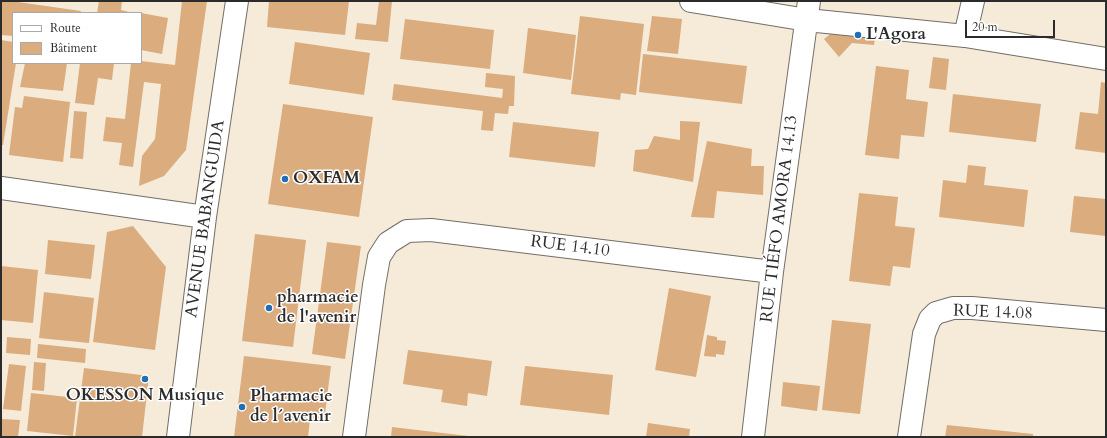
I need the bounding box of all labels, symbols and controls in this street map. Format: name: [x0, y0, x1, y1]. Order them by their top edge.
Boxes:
legend: [12, 12, 142, 64]
scale bar: [967, 12, 1057, 38]
text: 20 m: [972, 19, 998, 35]
text: Route: [50, 20, 81, 36]
place label: L'Agora: [866, 25, 926, 45]
marker: L'Agora: [853, 30, 863, 40]
text: Bâtiment: [50, 40, 97, 56]
street label: RUE TIÉFO AMORA 14.13: [757, 114, 803, 324]
street label: AVENUE BABANGUIDA: [182, 119, 230, 319]
place label: OXFAM: [293, 169, 360, 189]
marker: OXFAM: [280, 174, 290, 184]
street label: RUE 14.10: [529, 232, 611, 262]
place label: pharmacie de l'avenir: [277, 288, 359, 328]
street label: RUE 14.08: [953, 301, 1033, 325]
marker: pharmacie de l'avenir: [264, 303, 274, 313]
marker: OKESSON Musique: [140, 374, 150, 384]
place label: OKESSON Musique: [66, 386, 224, 406]
place label: Pharmacie de l´avenir: [250, 387, 333, 427]
marker: Pharmacie de l´avenir: [237, 402, 247, 412]

